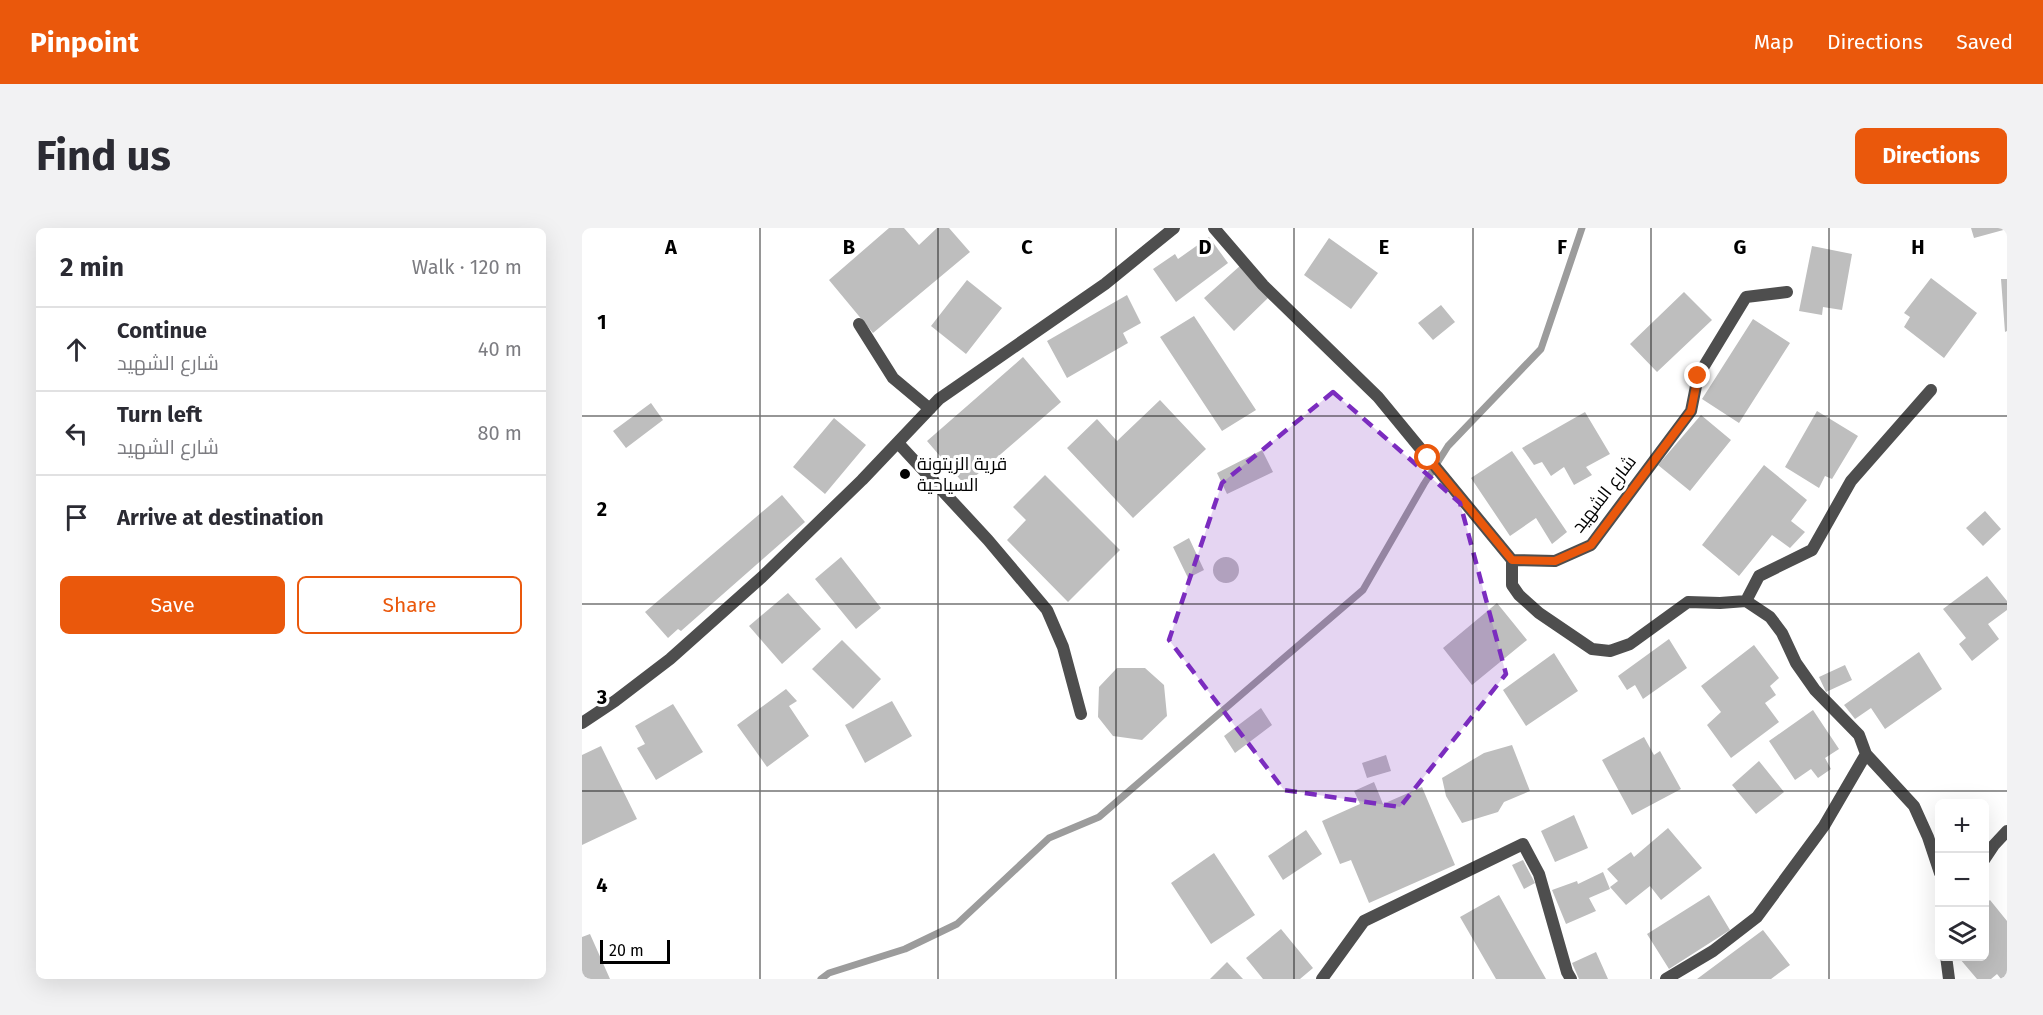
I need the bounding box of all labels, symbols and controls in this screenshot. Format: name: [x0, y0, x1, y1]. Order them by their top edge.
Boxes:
text: Pinpoint: [30, 26, 139, 59]
text: Map: [1754, 29, 1794, 55]
text: Directions: [1827, 29, 1923, 55]
text: Saved: [1956, 29, 2013, 55]
button: Directions: [1855, 128, 2007, 184]
text: Find us: [36, 131, 171, 181]
text: A: [664, 235, 678, 259]
text: B: [843, 235, 855, 259]
text: C: [1021, 235, 1033, 259]
text: D: [1198, 235, 1212, 259]
text: E: [1379, 235, 1389, 259]
text: F: [1557, 235, 1567, 259]
text: G: [1734, 235, 1746, 259]
text: H: [1911, 235, 1925, 259]
text: 2 min: [60, 252, 124, 283]
text: Walk · 120 m: [412, 255, 522, 279]
text: 1: [597, 310, 607, 334]
text: Continue: [117, 317, 207, 344]
icon: ahead: [60, 333, 93, 366]
text: 40 m: [478, 337, 522, 361]
text: شارع الشهيد: [117, 351, 219, 375]
route end: [1684, 362, 1710, 388]
text: Turn left: [117, 401, 202, 428]
icon: left: [60, 417, 93, 450]
text: 80 m: [477, 421, 522, 445]
text: شارع الشهيد: [117, 435, 219, 459]
route start: [1414, 444, 1440, 470]
street label: شارع الشهيد: [1567, 451, 1642, 538]
place label: قرية الزيتونة السياحية: [917, 453, 1007, 496]
marker: قرية الزيتونة السياحية: [898, 467, 912, 481]
text: 2: [597, 497, 607, 521]
icon: arrive: [60, 501, 93, 534]
text: Arrive at destination: [117, 504, 324, 531]
button: Save: [60, 576, 285, 634]
button: Share: [297, 576, 522, 634]
text: 3: [596, 685, 607, 709]
map controls: [1935, 799, 1989, 961]
button: +: [1935, 799, 1989, 853]
button: −: [1935, 853, 1989, 907]
text: 4: [596, 873, 608, 897]
button: layers: [1935, 907, 1989, 961]
scale bar: [600, 937, 670, 964]
text: 20 m: [609, 941, 644, 960]

